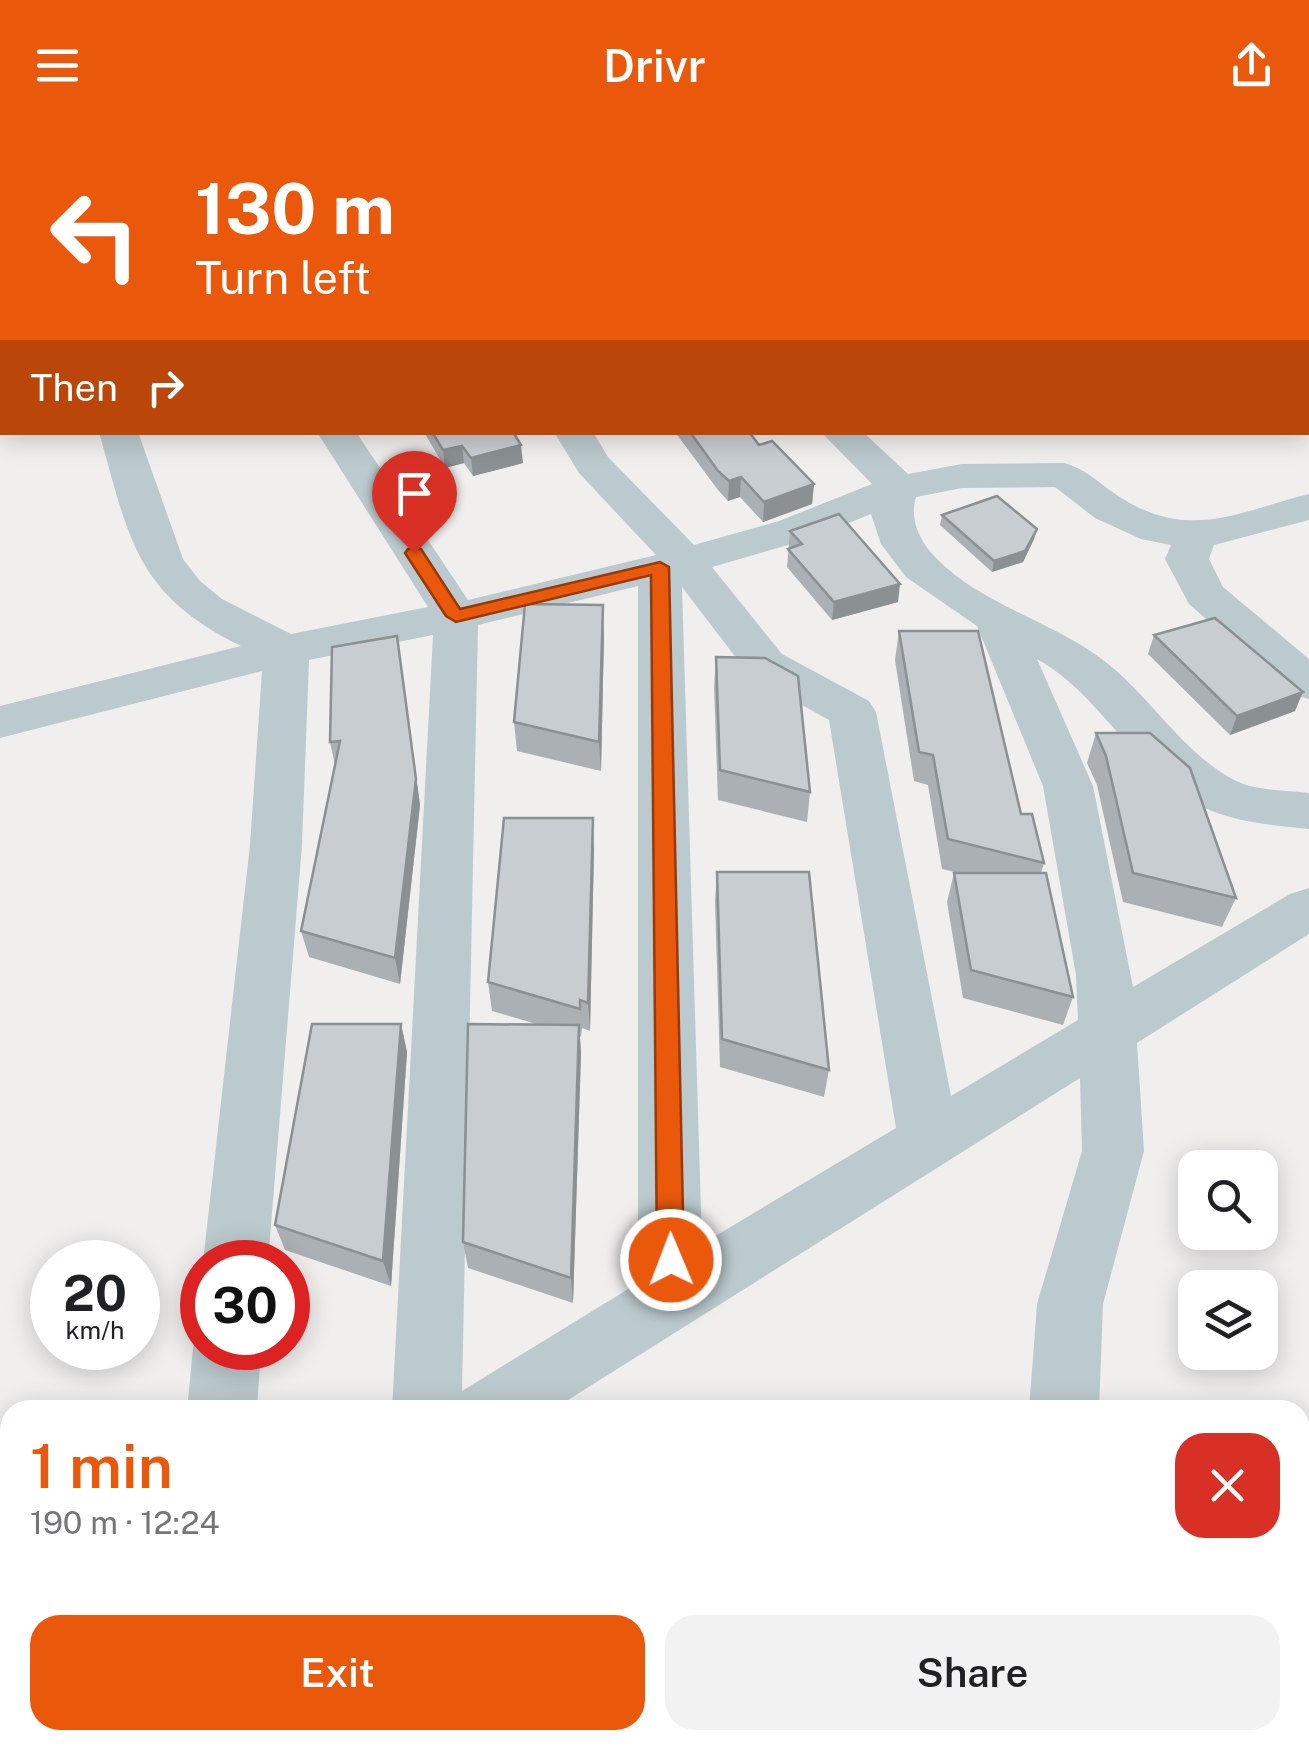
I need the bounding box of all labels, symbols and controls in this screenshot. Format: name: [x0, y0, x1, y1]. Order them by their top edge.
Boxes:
icon: menu: [30, 38, 85, 93]
icon: share: [1224, 38, 1279, 93]
text: Drivr: [603, 39, 706, 92]
text: 130 m: [195, 167, 395, 250]
icon: left: [30, 170, 160, 300]
text: Turn left: [195, 251, 371, 304]
icon: right: [138, 360, 193, 415]
text: Then: [30, 365, 118, 410]
pin: [372, 451, 457, 554]
icon: arrive: [387, 466, 442, 521]
map controls: [1178, 1150, 1278, 1370]
button: search: [1178, 1150, 1278, 1250]
position arrow: [619, 1208, 723, 1312]
speed limit sign: 30: [180, 1240, 310, 1370]
text: 20: [63, 1263, 127, 1322]
button: layers: [1178, 1270, 1278, 1370]
text: km/h: [66, 1315, 124, 1345]
text: 1 min: [30, 1431, 173, 1502]
button: close: [1175, 1433, 1280, 1538]
text: 190 m · 12:24: [30, 1504, 220, 1541]
button: Exit: [30, 1615, 645, 1730]
button: Share: [665, 1615, 1280, 1730]

